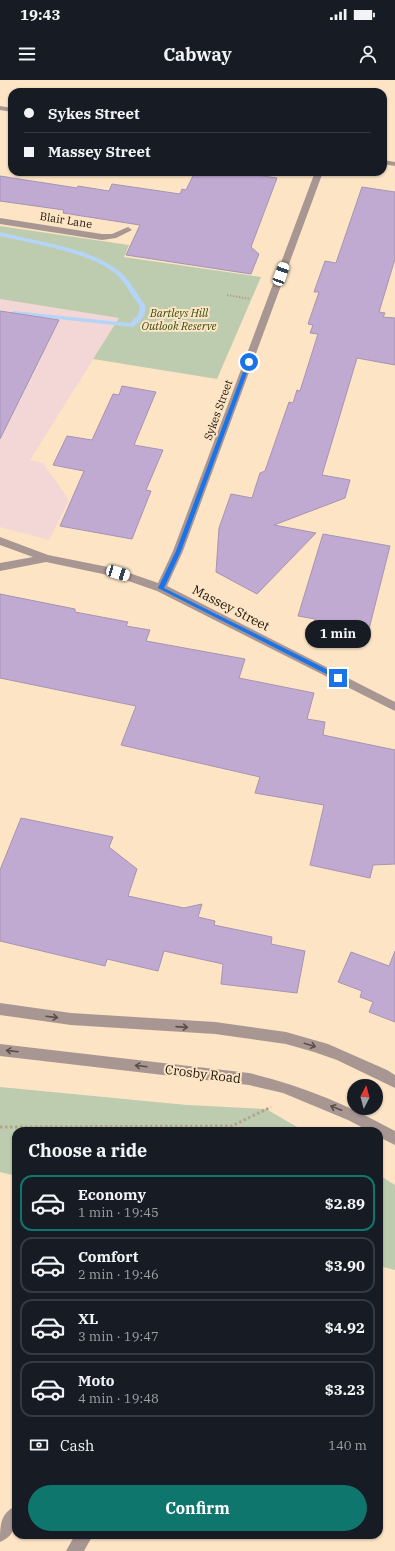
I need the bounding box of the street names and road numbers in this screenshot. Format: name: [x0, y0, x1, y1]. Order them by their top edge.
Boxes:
street label: Blair Lane: [39, 209, 93, 231]
street label: Sykes Street: [201, 378, 235, 442]
street label: Massey Street: [190, 581, 273, 635]
street label: Crosby Road: [164, 1061, 242, 1087]

